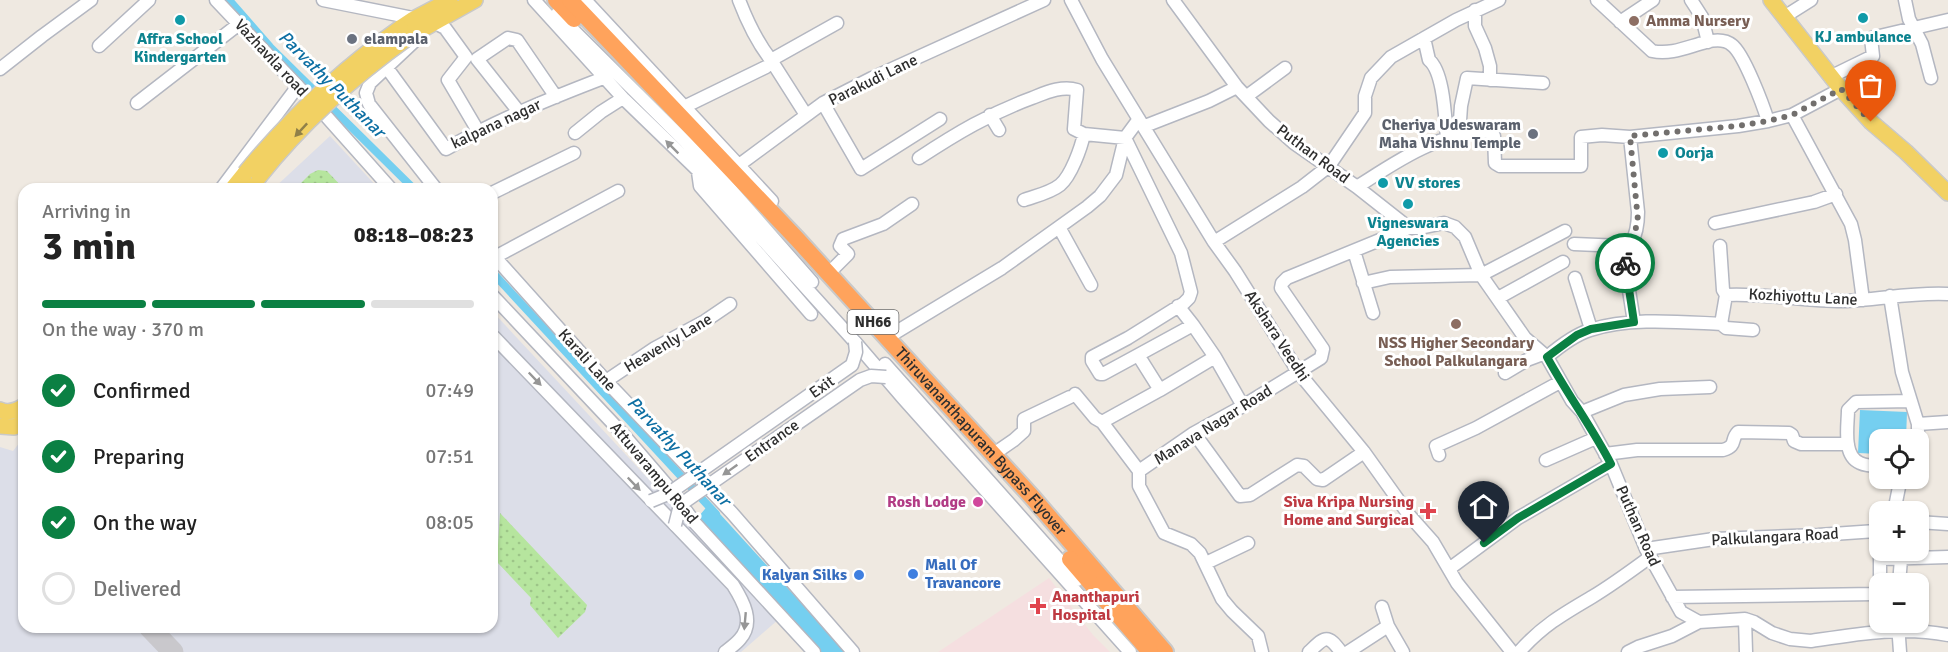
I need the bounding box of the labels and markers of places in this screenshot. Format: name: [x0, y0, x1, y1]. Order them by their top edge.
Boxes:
place label: Amma Nursery: [1646, 11, 1750, 31]
marker: KJ ambulance: [1856, 11, 1870, 25]
marker: Affra School Kindergarten: [173, 13, 187, 27]
marker: Amma Nursery: [1627, 14, 1641, 28]
place label: KJ ambulance: [1815, 27, 1912, 47]
place label: Affra School Kindergarten: [134, 29, 226, 67]
place label: elampala: [364, 29, 428, 49]
marker: elampala: [345, 32, 359, 46]
pin: [1845, 60, 1896, 122]
place label: Cheriya Udeswaram Maha Vishnu Temple: [1379, 115, 1521, 153]
marker: Cheriya Udeswaram Maha Vishnu Temple: [1526, 127, 1540, 141]
place label: Oorja: [1675, 143, 1714, 163]
marker: Oorja: [1656, 146, 1670, 160]
place label: VV stores: [1395, 173, 1460, 193]
marker: VV stores: [1376, 176, 1390, 190]
marker: Vigneswara Agencies: [1401, 197, 1415, 211]
place label: Vigneswara Agencies: [1367, 213, 1449, 251]
marker: NSS Higher Secondary School Palkulangara: [1449, 317, 1463, 331]
place label: NSS Higher Secondary School Palkulangara: [1378, 333, 1534, 371]
pin: [1458, 481, 1509, 543]
place label: Rosh Lodge: [887, 492, 966, 512]
place label: Siva Kripa Nursing Home and Surgical: [1283, 492, 1414, 530]
marker: Rosh Lodge: [971, 495, 985, 509]
marker: Siva Kripa Nursing Home and Surgical: [1419, 502, 1437, 520]
place label: Mall Of Travancore: [925, 555, 1001, 593]
place label: Kalyan Silks: [762, 565, 847, 585]
marker: Mall Of Travancore: [906, 567, 920, 581]
marker: Kalyan Silks: [852, 568, 866, 582]
place label: Ananthapuri Hospital: [1052, 587, 1140, 625]
marker: Ananthapuri Hospital: [1029, 597, 1047, 615]

